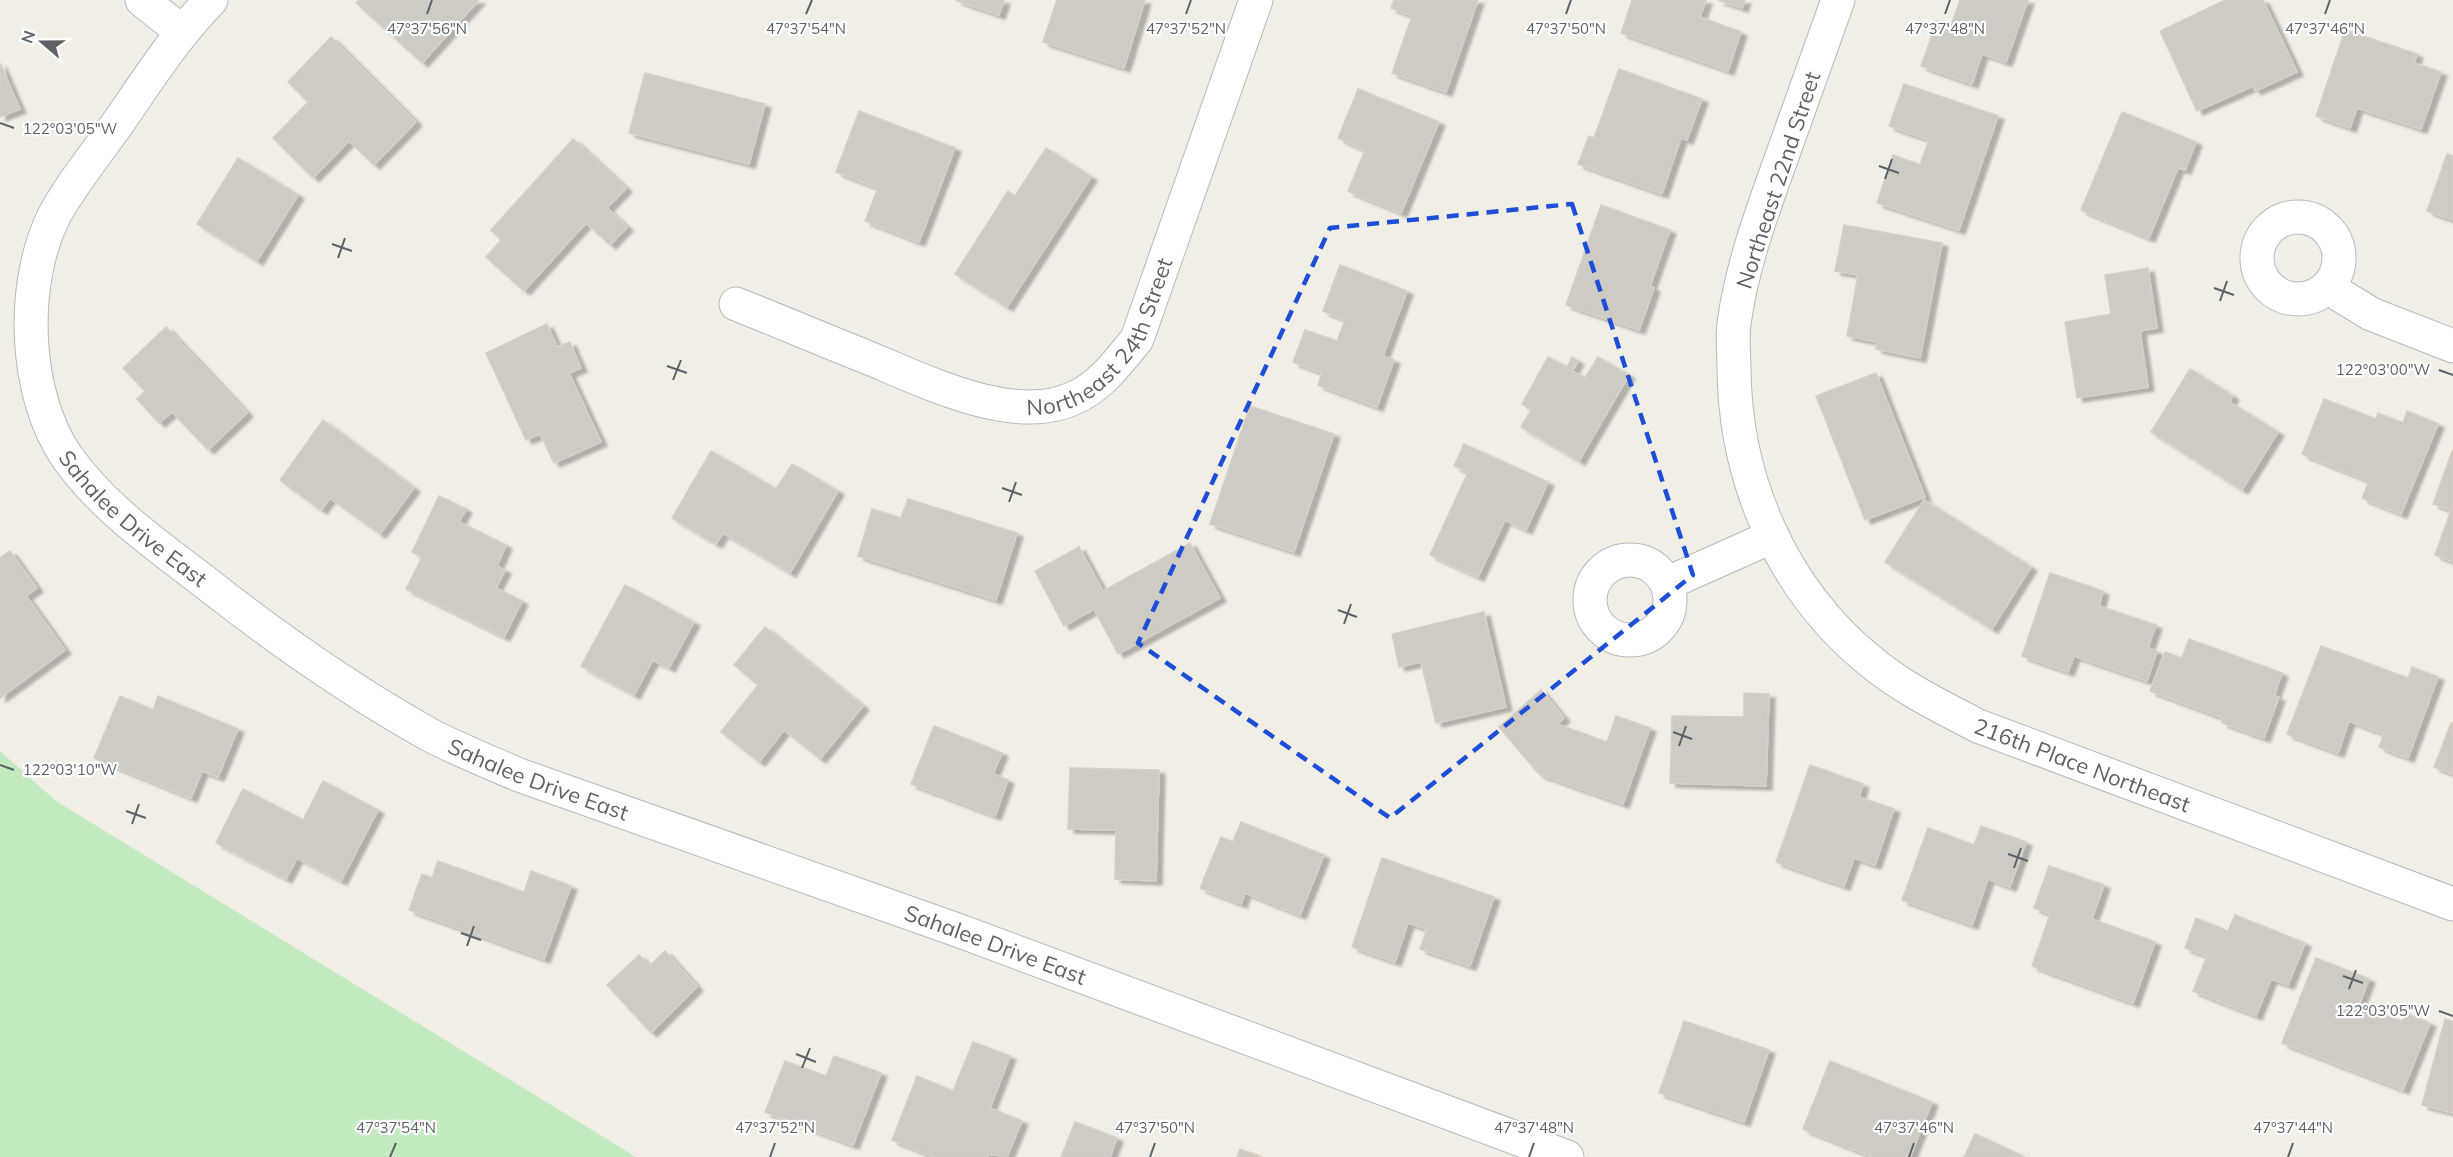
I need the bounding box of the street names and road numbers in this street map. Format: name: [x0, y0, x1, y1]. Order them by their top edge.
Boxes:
street label: Northeast 22nd Street: [1730, 68, 1826, 292]
street label: Northeast 24th Street: [1026, 254, 1179, 421]
street label: Sahalee Drive East: [53, 445, 213, 593]
street label: 216th Place Northeast: [1970, 712, 2195, 818]
street label: Sahalee Drive East: [443, 732, 633, 827]
street label: Sahalee Drive East: [901, 899, 1090, 991]

